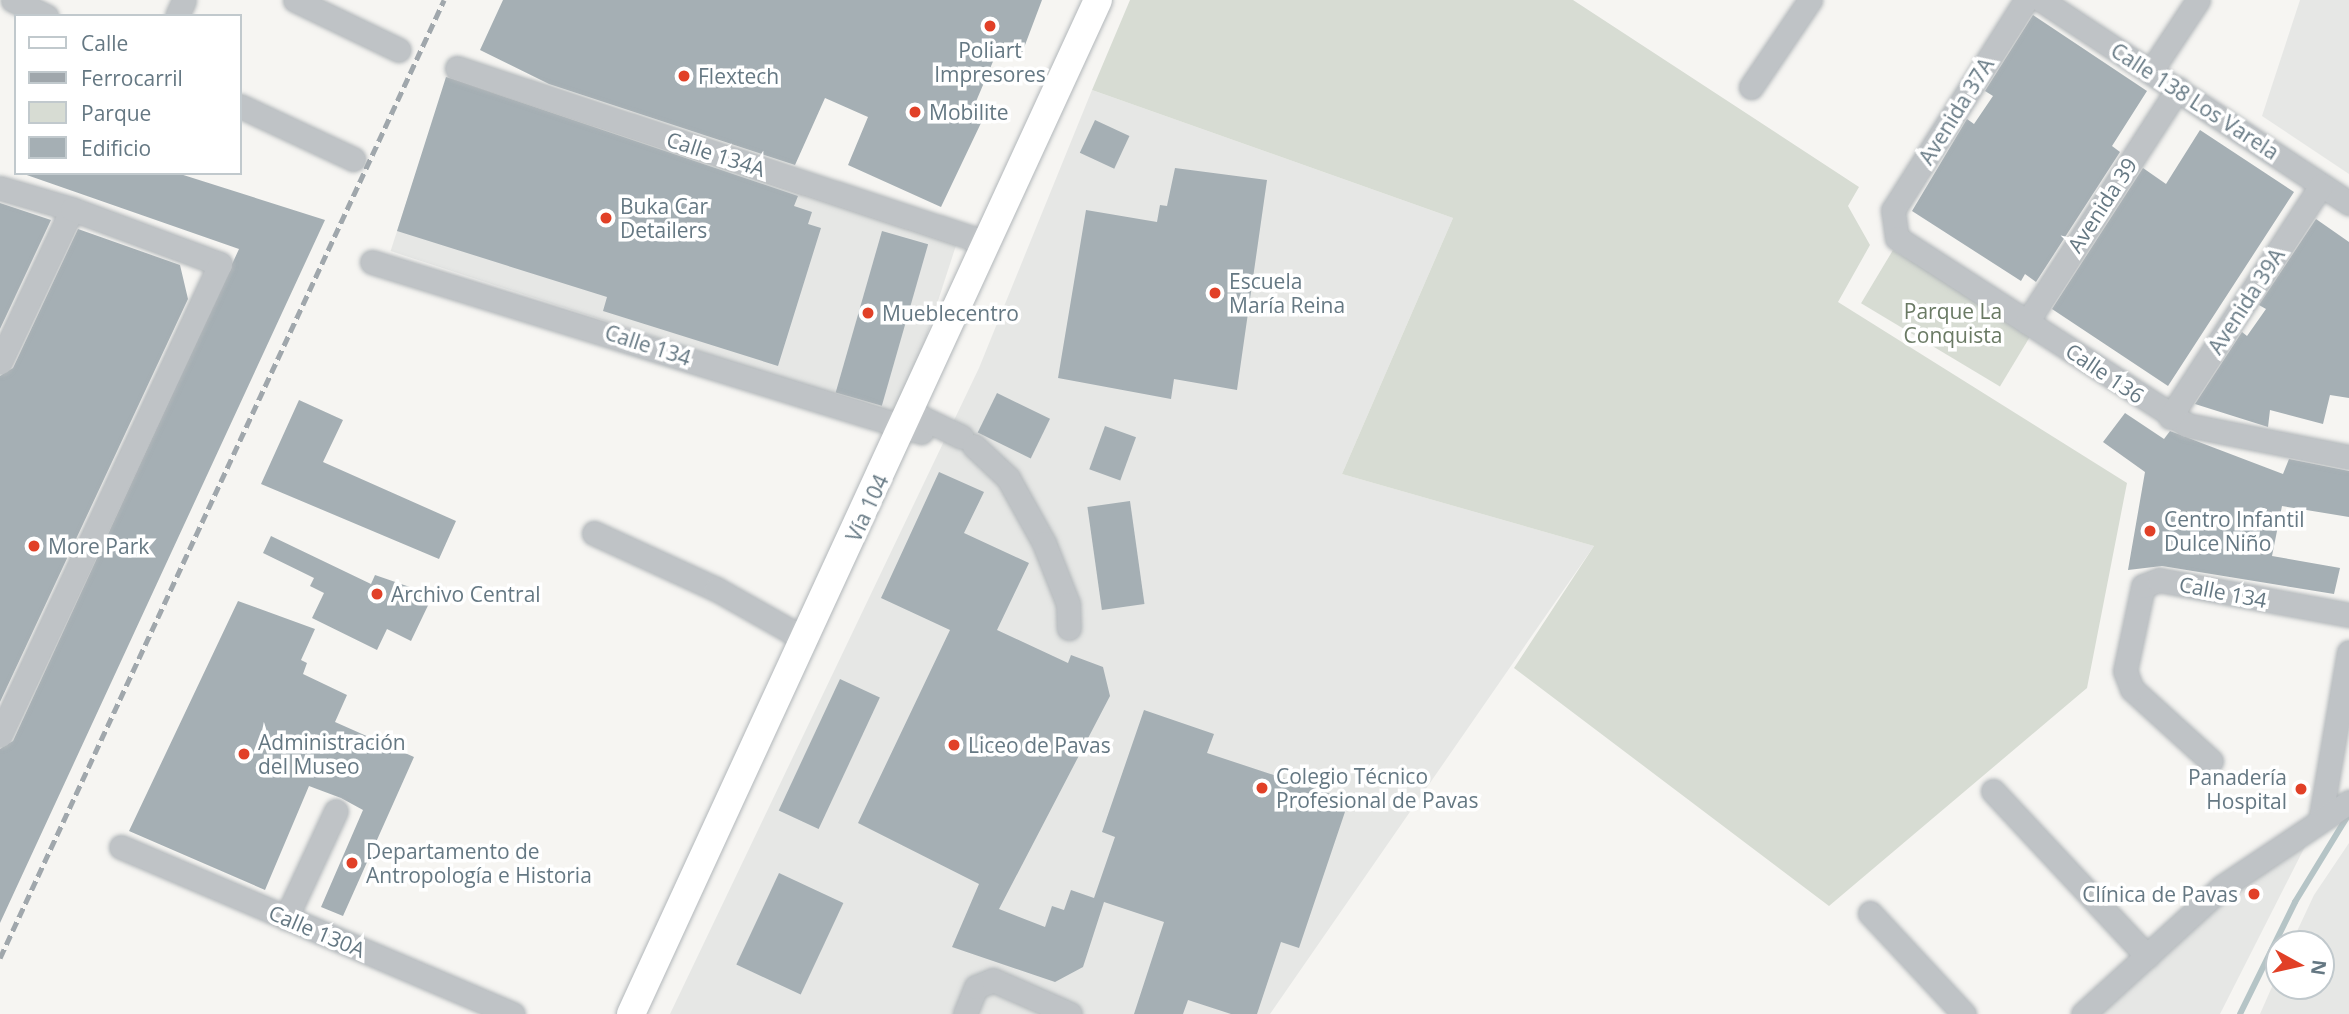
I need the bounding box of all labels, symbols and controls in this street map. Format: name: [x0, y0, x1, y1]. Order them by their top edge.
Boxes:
legend: [14, 14, 242, 175]
marker: Poliart Impresores: [982, 18, 998, 34]
text: Calle: [81, 29, 128, 57]
place label: Poliart Impresores: [934, 37, 1046, 87]
street label: Calle 138 Los Varela: [2106, 37, 2284, 165]
street label: Avenida 37A: [1913, 53, 1999, 169]
place label: Flextech: [698, 63, 779, 89]
text: Ferrocarril: [81, 64, 183, 92]
marker: Flextech: [676, 68, 692, 84]
text: Parque: [81, 99, 151, 127]
place label: Mobilite: [929, 99, 1009, 125]
marker: Mobilite: [907, 104, 923, 120]
street label: Calle 134A: [664, 126, 768, 182]
text: Edificio: [81, 134, 151, 162]
street label: Avenida 39: [2062, 153, 2142, 257]
place label: Buka Car Detailers: [620, 193, 708, 243]
marker: Buka Car Detailers: [598, 210, 614, 226]
street label: Avenida 39A: [2202, 243, 2290, 359]
place label: Escuela María Reina: [1229, 268, 1345, 318]
marker: Escuela María Reina: [1207, 285, 1223, 301]
park label: Parque La Conquista: [1904, 298, 2002, 348]
place label: Mueblecentro: [882, 300, 1019, 326]
marker: Mueblecentro: [860, 305, 876, 321]
street label: Calle 134: [602, 319, 694, 371]
street label: Calle 136: [2061, 338, 2149, 408]
street label: Vía 104: [841, 471, 893, 545]
place label: Centro Infantil Dulce Niño: [2164, 506, 2304, 556]
marker: Centro Infantil Dulce Niño: [2142, 523, 2158, 539]
place label: More Park: [48, 533, 149, 559]
marker: More Park: [26, 538, 42, 554]
street label: Calle 134: [2177, 571, 2269, 613]
place label: Archivo Central: [391, 581, 541, 607]
marker: Archivo Central: [369, 586, 385, 602]
place label: Administración del Museo: [258, 729, 406, 779]
place label: Liceo de Pavas: [968, 732, 1111, 758]
marker: Liceo de Pavas: [946, 737, 962, 753]
marker: Administración del Museo: [236, 746, 252, 762]
place label: Colegio Técnico Profesional de Pavas: [1276, 763, 1479, 813]
place label: Panadería Hospital: [2188, 764, 2287, 814]
marker: Colegio Técnico Profesional de Pavas: [1254, 780, 1270, 796]
marker: Panadería Hospital: [2293, 781, 2309, 797]
place label: Departamento de Antropología e Historia: [366, 838, 592, 888]
marker: Departamento de Antropología e Historia: [344, 855, 360, 871]
place label: Clínica de Pavas: [2082, 881, 2238, 907]
marker: Clínica de Pavas: [2244, 884, 2264, 904]
street label: Calle 130A: [265, 899, 369, 963]
north arrow: [2265, 930, 2335, 1000]
text: N: [2305, 958, 2333, 977]

